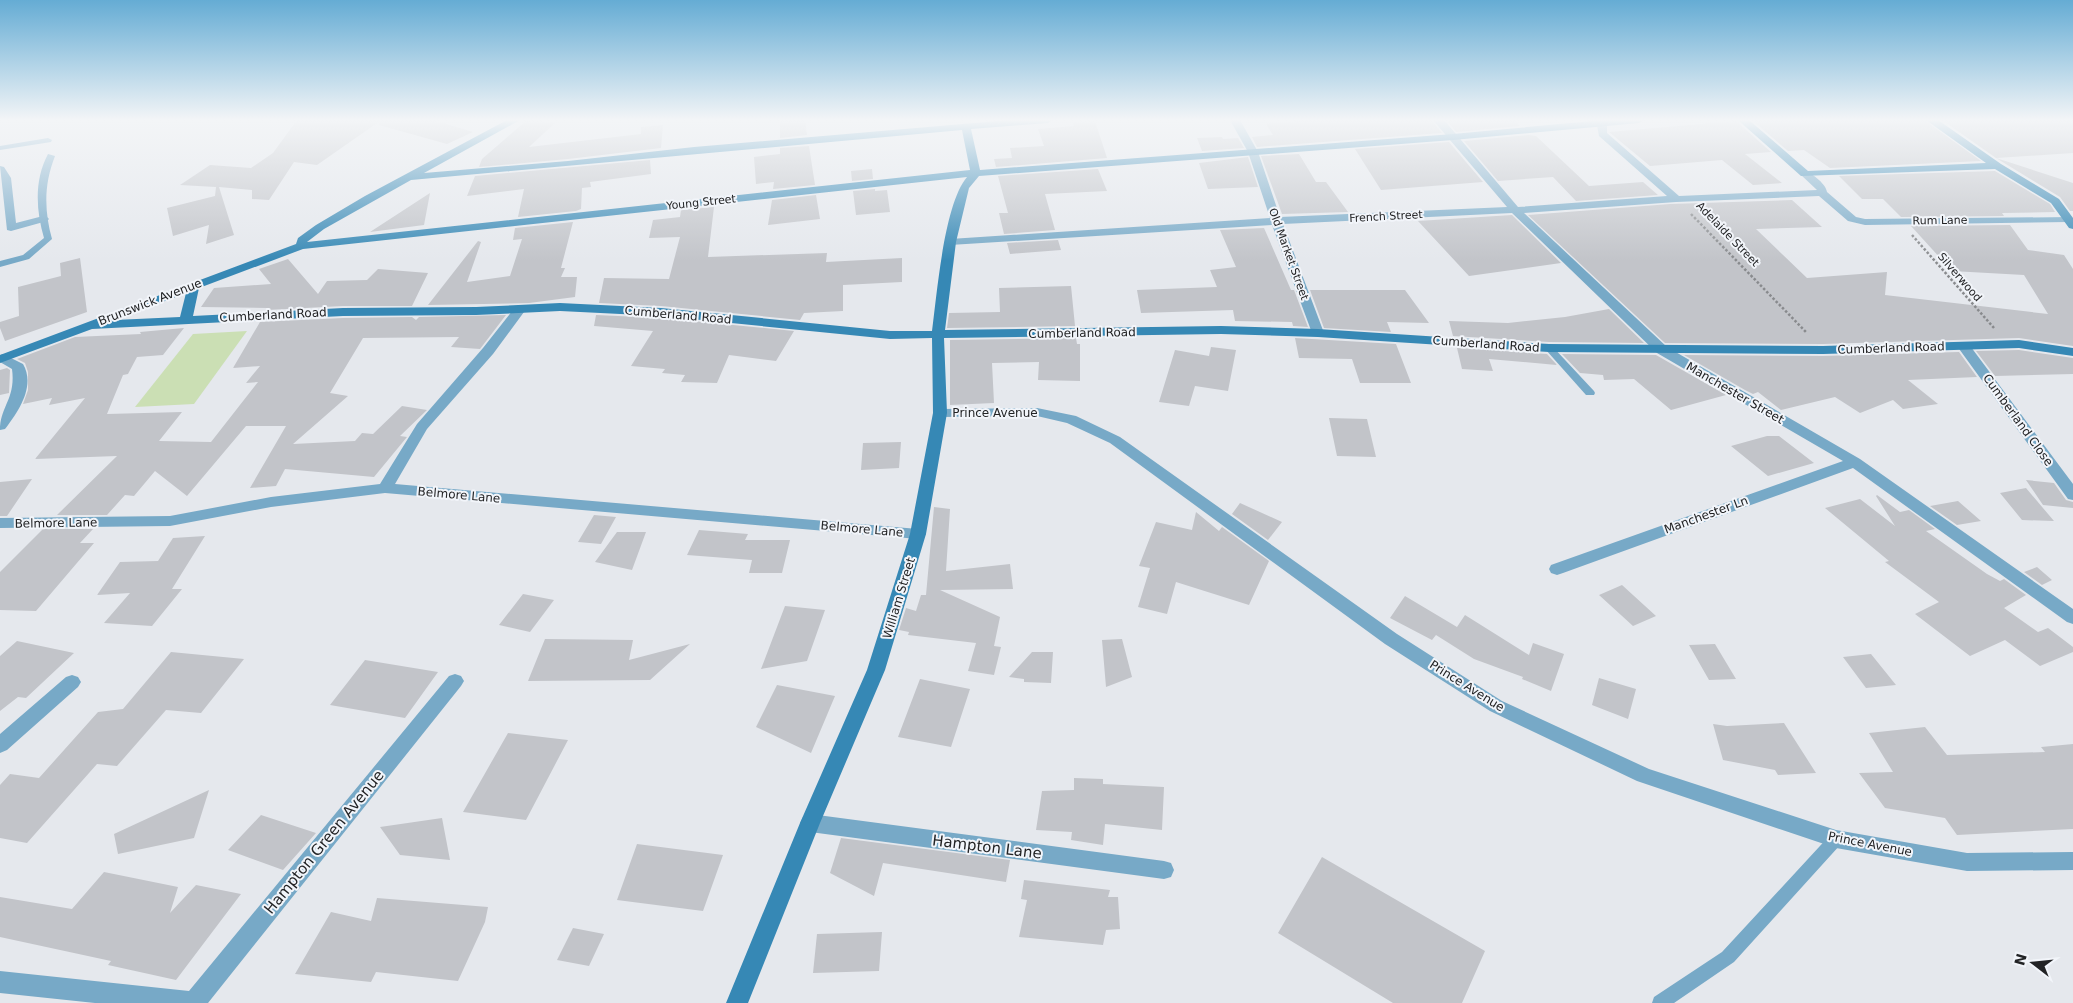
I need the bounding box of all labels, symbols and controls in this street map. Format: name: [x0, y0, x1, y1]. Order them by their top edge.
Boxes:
street label: Young Street: [665, 192, 737, 213]
street label: Adelaide Street: [1694, 199, 1762, 270]
street label: Old Market Street: [1266, 206, 1311, 303]
street label: French Street: [1349, 208, 1424, 225]
street label: Rum Lane: [1912, 214, 1968, 227]
street label: Silverwood: [1935, 250, 1984, 304]
street label: Brunswick Avenue: [96, 276, 204, 328]
street label: Cumberland Road: [624, 303, 732, 327]
street label: Cumberland Road: [219, 305, 327, 325]
street label: Cumberland Road: [1028, 325, 1136, 341]
street label: Cumberland Road: [1432, 333, 1540, 355]
street label: Cumberland Road: [1837, 339, 1945, 357]
street label: Manchester Street: [1684, 359, 1787, 427]
street label: Cumberland Close: [1980, 371, 2056, 469]
street label: Prince Avenue: [952, 406, 1038, 420]
street label: Belmore Lane: [417, 484, 501, 506]
street label: Manchester Ln: [1662, 493, 1750, 537]
street label: Belmore Lane: [14, 515, 98, 531]
street label: Belmore Lane: [820, 518, 904, 540]
street label: William Street: [880, 555, 918, 640]
street label: Prince Avenue: [1427, 657, 1507, 715]
street label: Hampton Green Avenue: [260, 766, 388, 918]
street label: Prince Avenue: [1827, 829, 1913, 859]
street label: Hampton Lane: [931, 831, 1043, 863]
north arrow: [2008, 938, 2058, 988]
text: N: [2011, 952, 2030, 967]

